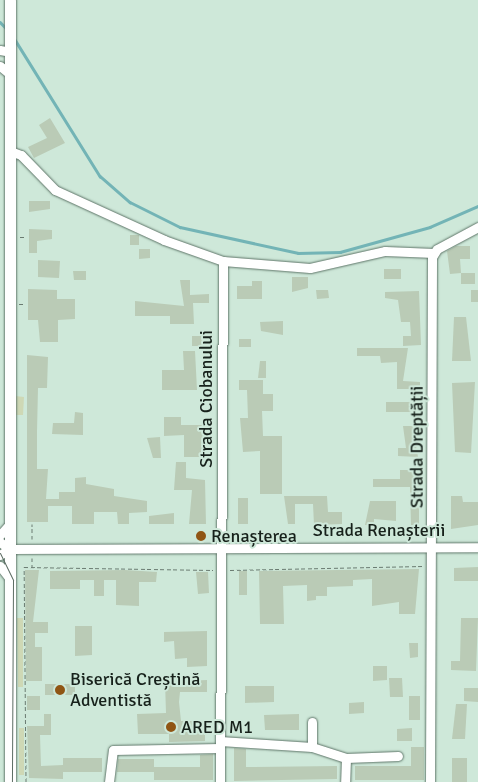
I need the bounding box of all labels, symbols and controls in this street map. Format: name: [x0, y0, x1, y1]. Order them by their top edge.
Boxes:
street label: Strada Ciobanului: [195, 330, 217, 468]
street label: Strada Dreptății: [406, 386, 428, 508]
street label: Strada Renașterii: [313, 519, 445, 541]
place label: Renașterea: [211, 525, 297, 547]
marker: Renașterea: [195, 530, 207, 542]
place label: Biserică Creștină Adventistă: [70, 669, 200, 712]
marker: Biserică Creștină Adventistă: [54, 684, 66, 696]
place label: ARED M1: [181, 716, 253, 738]
marker: ARED M1: [165, 721, 177, 733]

